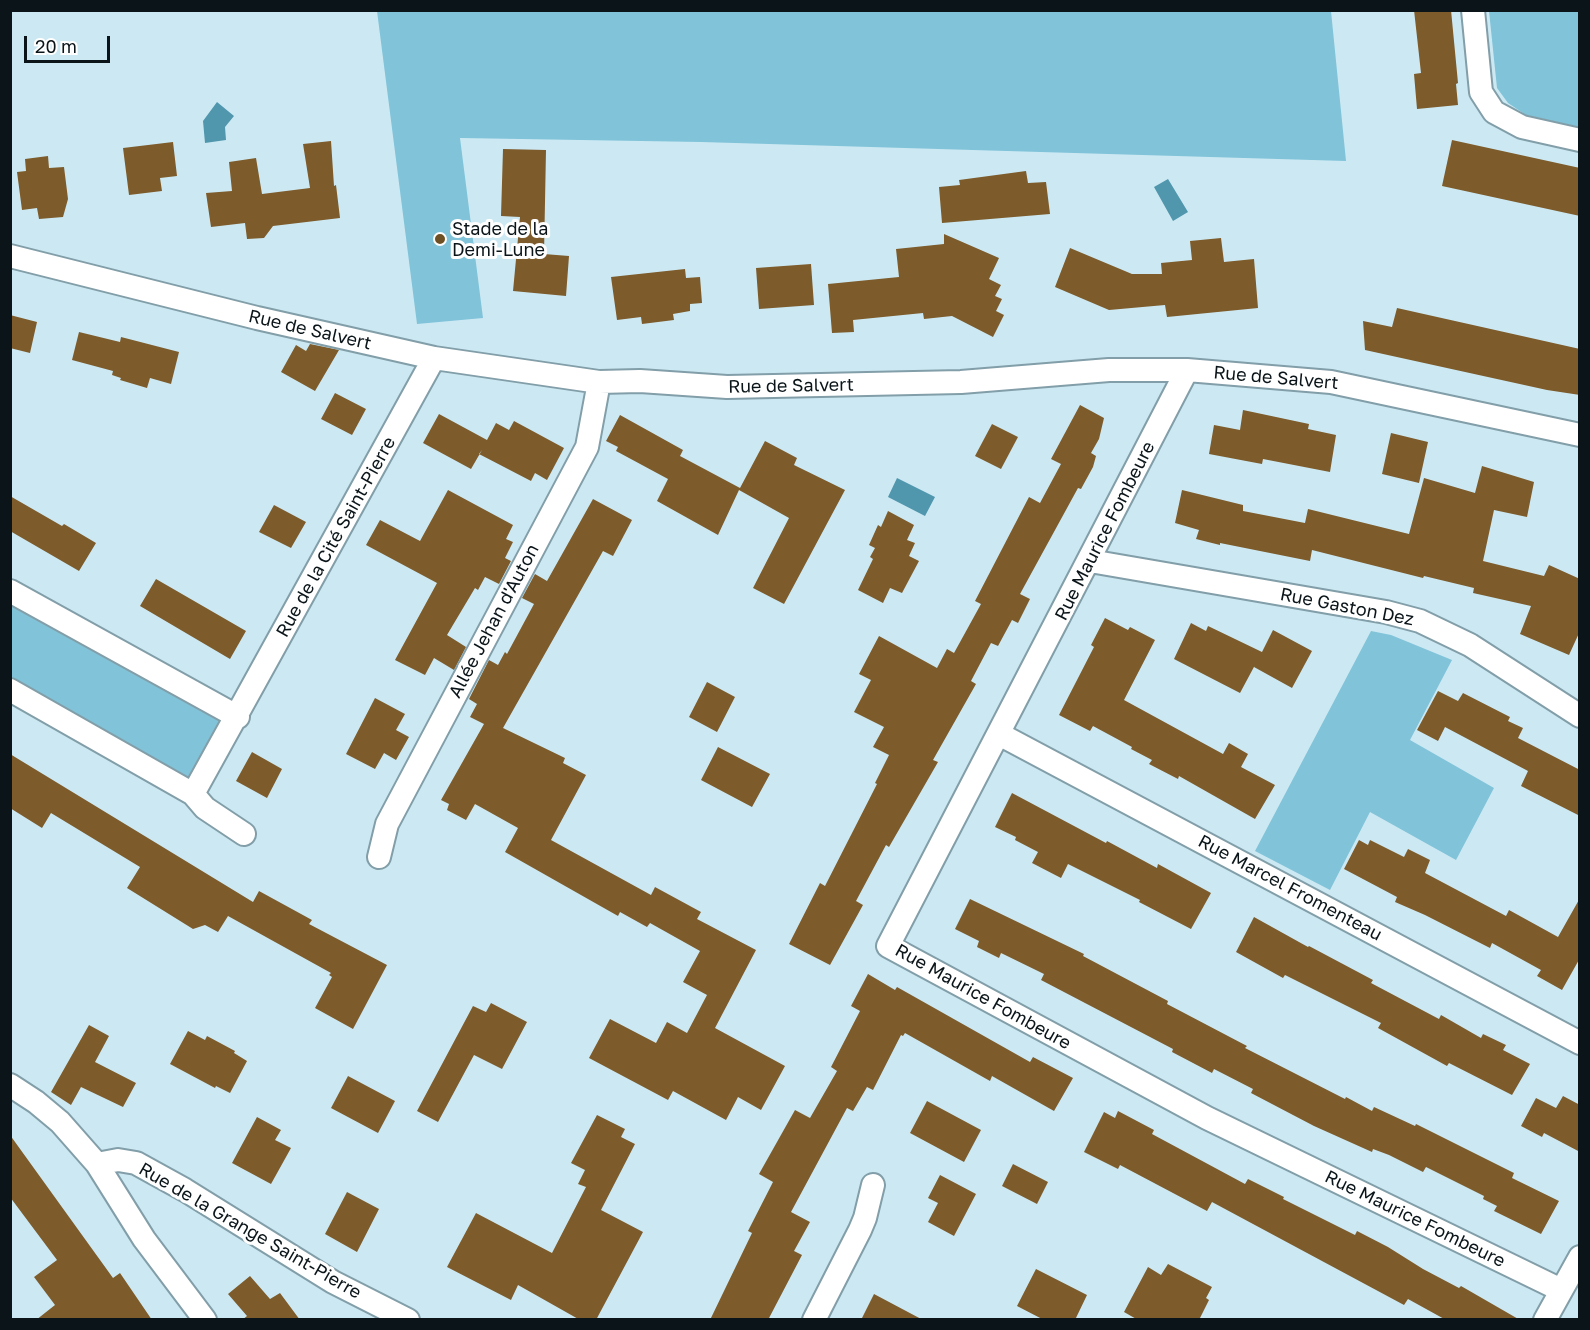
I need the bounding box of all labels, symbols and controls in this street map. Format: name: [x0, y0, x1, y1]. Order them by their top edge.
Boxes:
scale bar: [27, 24, 112, 62]
text: 20 m: [35, 35, 77, 57]
place label: Stade de la Demi-Lune: [452, 218, 548, 260]
marker: Stade de la Demi-Lune: [433, 232, 447, 246]
street label: Rue de Salvert: [246, 305, 374, 355]
street label: Rue de Salvert: [1213, 362, 1339, 394]
street label: Rue de Salvert: [728, 374, 854, 398]
street label: Rue de la Cité Saint-Pierre: [272, 433, 400, 641]
street label: Rue Maurice Fombeure: [1050, 438, 1160, 624]
street label: Allée Jehan d'Auton: [444, 540, 544, 702]
street label: Rue Gaston Dez: [1278, 583, 1416, 631]
street label: Rue Marcel Fromenteau: [1194, 830, 1386, 946]
street label: Rue Maurice Fombeure: [891, 940, 1075, 1054]
street label: Rue de la Grange Saint-Pierre: [135, 1158, 365, 1304]
street label: Rue Maurice Fombeure: [1321, 1166, 1509, 1272]

